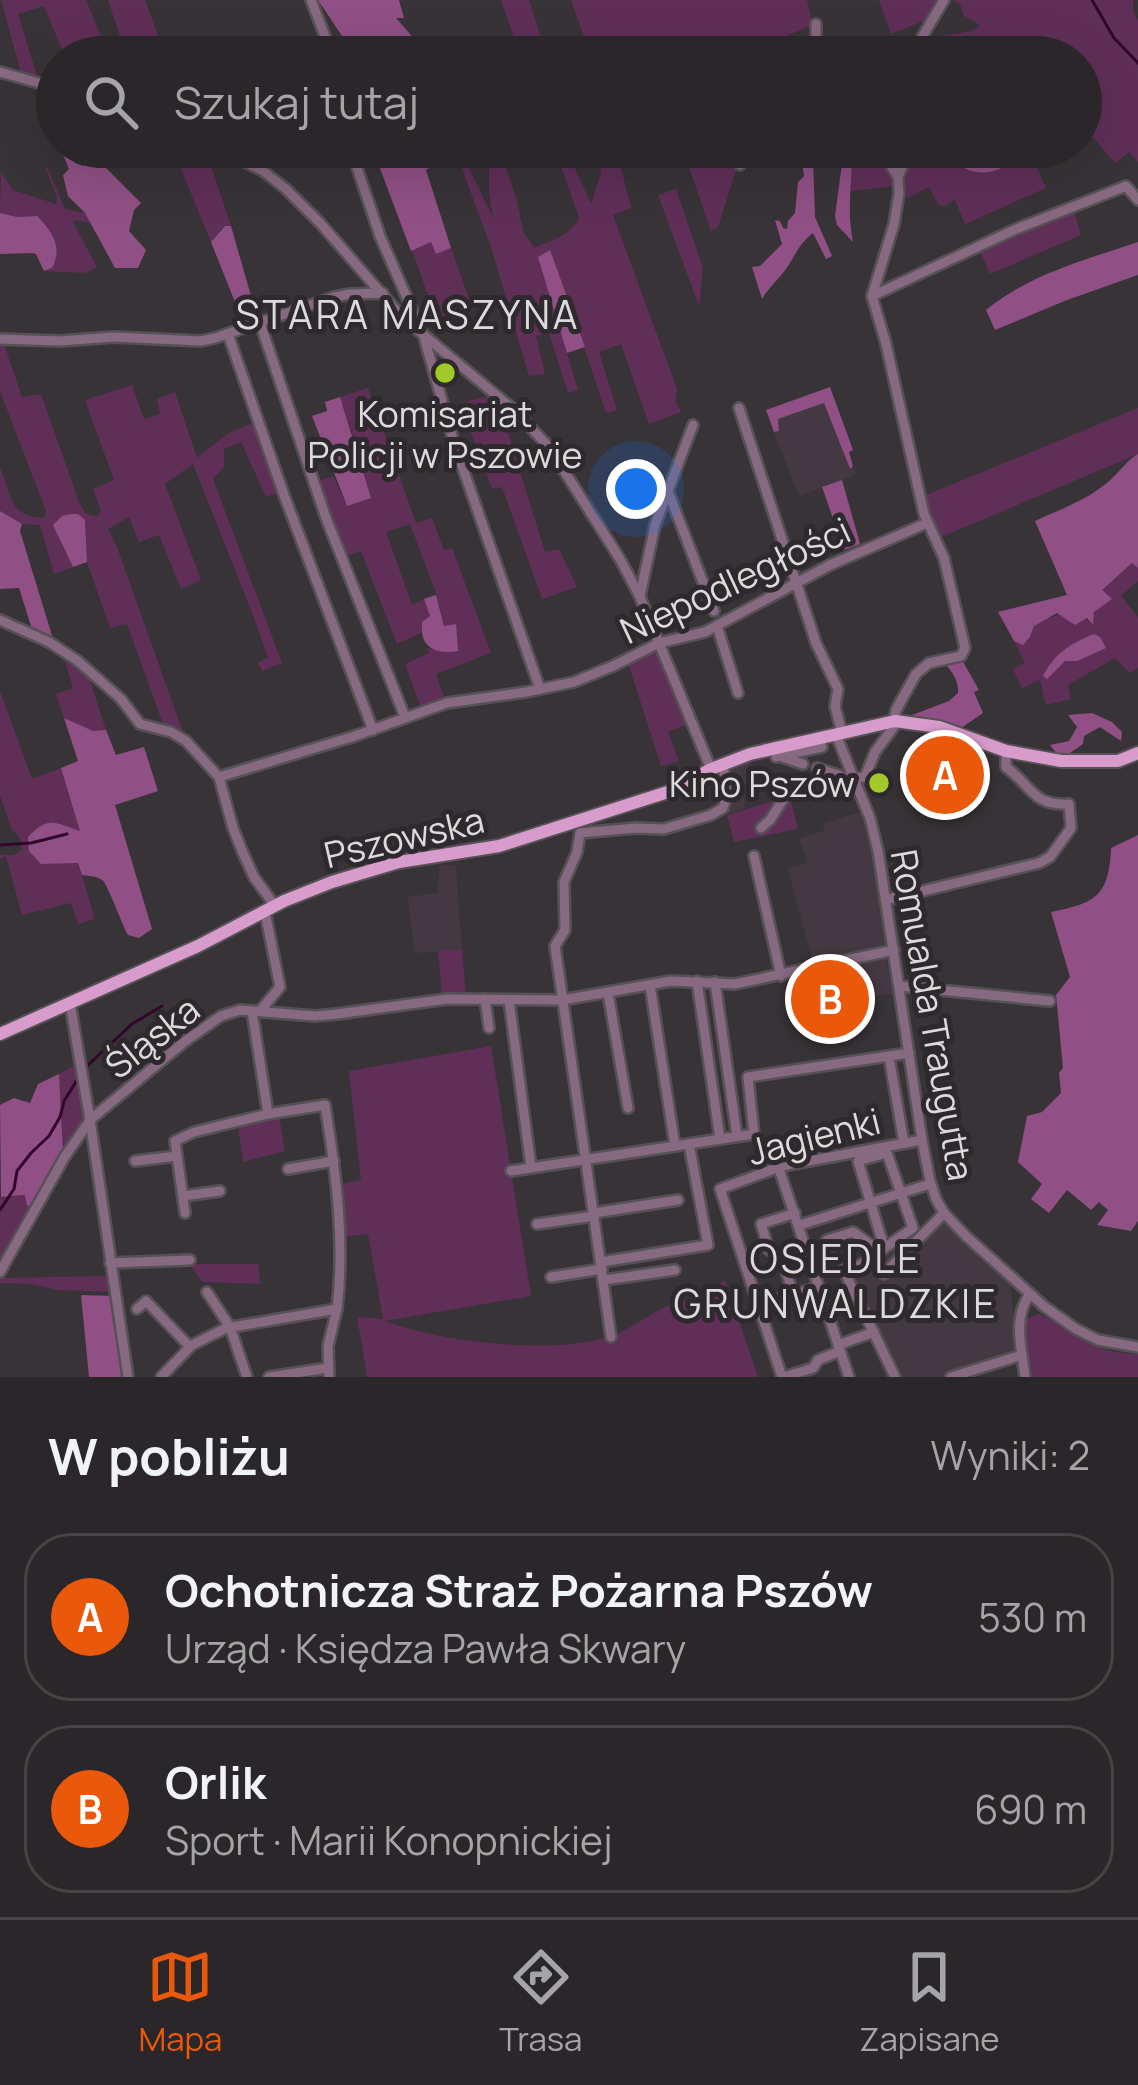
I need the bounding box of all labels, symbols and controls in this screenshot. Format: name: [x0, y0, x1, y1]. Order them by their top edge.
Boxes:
search box: [36, 36, 1102, 168]
icon: search: [78, 69, 144, 135]
text: Szukaj tutaj: [174, 71, 419, 133]
district label: STARA MASZYNA: [235, 287, 581, 341]
marker: Komisariat Policji w Pszowie: [432, 360, 458, 386]
place label: Komisariat Policji w Pszowie: [307, 389, 583, 479]
your location: [606, 459, 666, 519]
street label: Niepodległości: [612, 505, 858, 655]
pin: A: [906, 730, 984, 820]
place label: Kino Pszów: [669, 759, 855, 808]
marker: Kino Pszów: [866, 770, 892, 796]
street label: Pszowska: [319, 795, 489, 879]
street label: Romualda Traugutta: [880, 846, 986, 1184]
pin: B: [791, 954, 869, 1044]
street label: Śląska: [95, 985, 209, 1089]
street label: Jagienki: [743, 1096, 885, 1176]
district label: OSIEDLE GRUNWALDZKIE: [674, 1231, 998, 1330]
text: W pobliżu: [48, 1421, 290, 1490]
text: Wyniki: 2: [931, 1428, 1090, 1482]
text: Ochotnicza Straż Pożarna Pszów: [165, 1559, 873, 1621]
text: A: [77, 1590, 103, 1644]
text: 530 m: [978, 1590, 1087, 1644]
text: Urząd · Księdza Pawła Skwary: [165, 1621, 686, 1675]
text: Orlik: [165, 1751, 266, 1813]
text: B: [78, 1782, 102, 1836]
text: 690 m: [974, 1782, 1087, 1836]
text: Sport · Marii Konopnickiej: [165, 1813, 613, 1867]
tab: Mapa: [138, 1944, 222, 2061]
tab: Trasa: [499, 1944, 582, 2061]
tab: Zapisane: [859, 1944, 1000, 2061]

